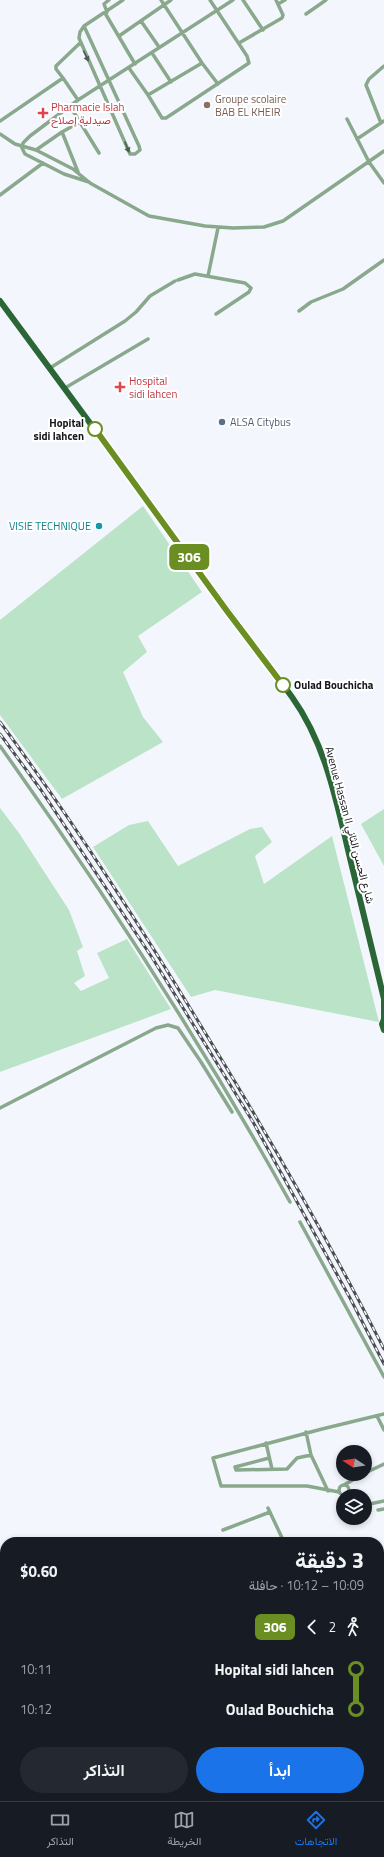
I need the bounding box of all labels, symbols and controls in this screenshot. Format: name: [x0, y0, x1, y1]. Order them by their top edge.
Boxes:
one-way arrow: [83, 50, 89, 62]
place label: Groupe scolaire BAB EL KHEIR: [215, 91, 287, 120]
place label: Pharmacie Islah صيدلية إصلاح: [51, 99, 125, 128]
marker: Groupe scolaire BAB EL KHEIR: [202, 100, 212, 110]
marker: Pharmacie Islah صيدلية إصلاح: [38, 108, 48, 118]
one-way arrow: [125, 141, 131, 153]
place label: Hospital sidi lahcen: [129, 373, 177, 402]
marker: Hospital sidi lahcen: [114, 381, 126, 393]
place label: ALSA Citybus: [230, 414, 291, 430]
place label: Hopital sidi lahcen: [33, 415, 84, 444]
marker: ALSA Citybus: [217, 417, 227, 427]
marker: Hopital sidi lahcen: [87, 421, 103, 437]
place label: VISIE TECHNIQUE: [9, 518, 91, 534]
marker: VISIE TECHNIQUE: [94, 521, 104, 531]
line badge: 306: [166, 544, 212, 570]
text: 306: [177, 546, 201, 567]
marker: Oulad Bouchicha: [275, 677, 291, 693]
place label: Oulad Bouchicha: [294, 677, 374, 693]
street label: Avenue Hassan II شارع الحسن الثاني: [319, 745, 379, 906]
north arrow: [336, 1445, 372, 1481]
map controls: [336, 1445, 372, 1525]
button: layers: [336, 1489, 372, 1525]
text: 3 دقيقة: [295, 1543, 364, 1577]
text: $0.60: [20, 1560, 57, 1583]
text: 10:09 – 10:12 · حافلة: [249, 1575, 364, 1595]
text: 306: [263, 1616, 287, 1637]
icon: back: [301, 1616, 323, 1638]
icon: walk: [342, 1616, 364, 1638]
text: 2: [329, 1617, 336, 1637]
text: Hopital sidi lahcen: [215, 1658, 334, 1681]
text: 10:11: [20, 1659, 52, 1679]
text: Oulad Bouchicha: [226, 1698, 334, 1721]
text: 10:12: [20, 1699, 52, 1719]
button: التذاكر: [20, 1747, 188, 1793]
button: ابدأ: [196, 1747, 364, 1793]
tab: التذاكر: [47, 1809, 74, 1851]
tab: الخريطة: [167, 1809, 201, 1851]
tab: الاتجاهات: [295, 1809, 337, 1851]

